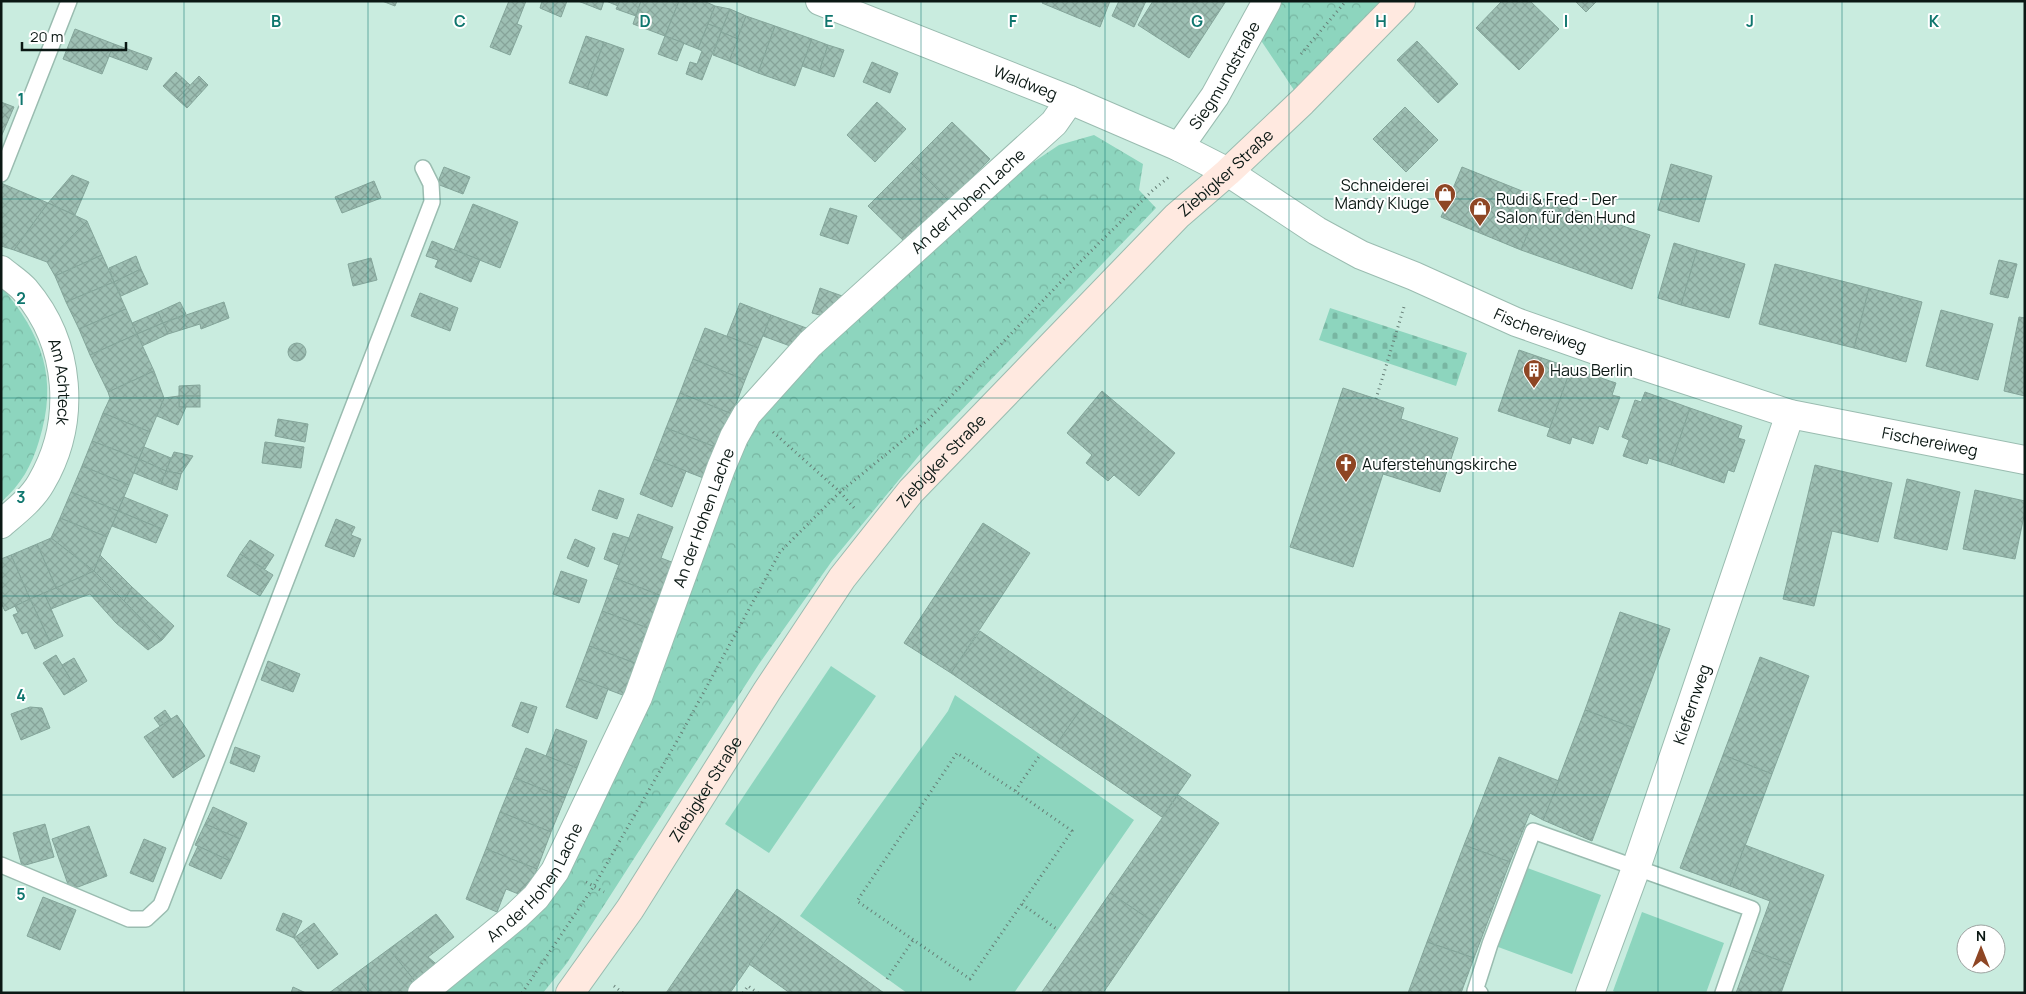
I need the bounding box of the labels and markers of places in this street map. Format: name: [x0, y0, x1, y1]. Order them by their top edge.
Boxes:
place label: Schneiderei Mandy Kluge: [1335, 174, 1429, 214]
shop icon: Schneiderei Mandy Kluge: [1433, 182, 1457, 213]
place label: Rudi & Fred - Der Salon für den Hund: [1496, 188, 1635, 228]
shop icon: Rudi & Fred - Der Salon für den Hund: [1468, 196, 1492, 227]
building icon: Haus Berlin: [1522, 358, 1546, 389]
place label: Haus Berlin: [1550, 359, 1633, 381]
church icon: Auferstehungskirche: [1334, 452, 1358, 483]
place label: Auferstehungskirche: [1362, 453, 1517, 475]

